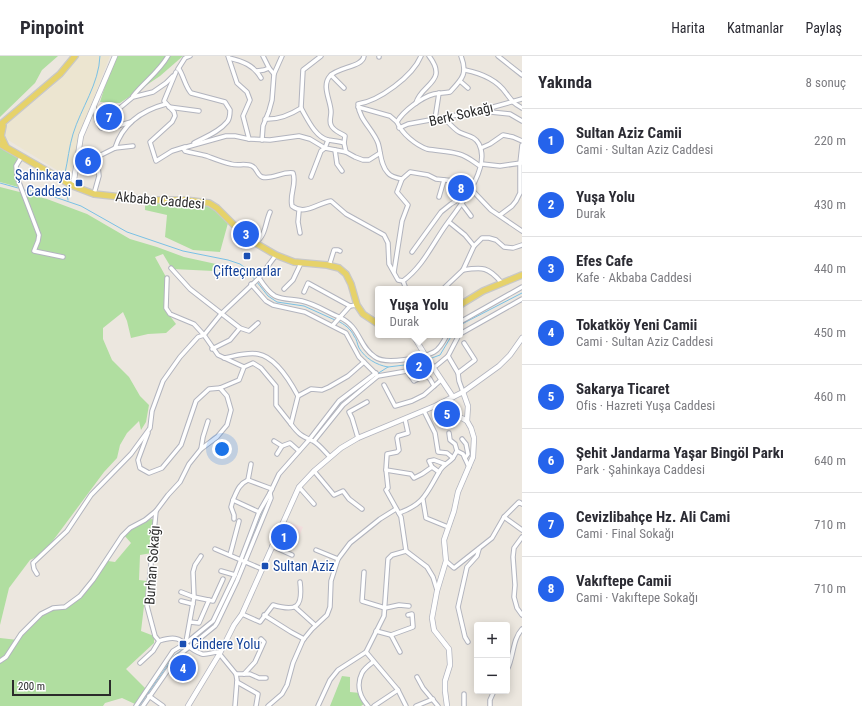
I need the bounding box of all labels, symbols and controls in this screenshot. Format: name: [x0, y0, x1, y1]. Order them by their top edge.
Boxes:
text: Pinpoint: [20, 16, 84, 39]
text: Harita: [671, 20, 705, 36]
text: Katmanlar: [727, 20, 784, 36]
text: Paylaş: [806, 20, 842, 36]
text: Yakında: [538, 72, 592, 92]
text: 8 sonuç: [806, 75, 846, 90]
street label: Berk Sokağı: [427, 99, 495, 129]
pin: 7: [96, 102, 122, 132]
text: Sultan Aziz Camii: [576, 124, 682, 142]
text: 1: [548, 133, 554, 148]
text: 220 m: [814, 133, 846, 148]
text: Cami · Sultan Aziz Caddesi: [576, 142, 713, 157]
pin: 6: [75, 146, 101, 176]
place label: Şahinkaya Caddesi: [15, 167, 71, 199]
pin: 8: [448, 173, 474, 203]
marker: Şahinkaya Caddesi: [74, 178, 84, 188]
street label: Akbaba Caddesi: [115, 188, 205, 212]
text: Yuşa Yolu: [576, 188, 635, 206]
text: 2: [548, 197, 554, 212]
text: 430 m: [814, 197, 846, 212]
text: Durak: [576, 206, 606, 221]
pin: 3: [233, 219, 259, 249]
marker: Çifteçınarlar: [242, 251, 252, 261]
text: Efes Cafe: [576, 252, 633, 270]
text: 3: [548, 261, 554, 276]
text: 440 m: [814, 261, 846, 276]
place label: Çifteçınarlar: [213, 263, 281, 279]
text: Kafe · Akbaba Caddesi: [576, 270, 692, 285]
popup: [375, 286, 463, 338]
text: Yuşa Yolu: [390, 296, 448, 314]
text: Durak: [390, 314, 419, 329]
text: Tokatköy Yeni Camii: [576, 316, 697, 334]
text: 4: [548, 325, 554, 340]
text: 450 m: [814, 325, 846, 340]
text: Cami · Sultan Aziz Caddesi: [576, 334, 713, 349]
pin: 2: [406, 351, 432, 381]
text: Sakarya Ticaret: [576, 380, 670, 398]
text: 5: [548, 389, 554, 404]
text: 460 m: [814, 389, 846, 404]
text: Ofis · Hazreti Yuşa Caddesi: [576, 398, 715, 413]
pin: 5: [434, 399, 460, 429]
your location: [212, 439, 232, 459]
text: Şehit Jandarma Yaşar Bingöl Parkı: [576, 444, 784, 462]
text: 6: [548, 453, 554, 468]
text: 640 m: [814, 453, 846, 468]
text: Park · Şahinkaya Caddesi: [576, 462, 705, 477]
text: Cevizlibahçe Hz. Ali Cami: [576, 508, 730, 526]
text: 7: [548, 517, 554, 532]
text: 710 m: [814, 517, 846, 532]
pin: 1: [271, 522, 297, 552]
street label: Burhan Sokağı: [141, 525, 163, 605]
text: Cami · Final Sokağı: [576, 526, 674, 541]
place label: Sultan Aziz: [273, 558, 335, 574]
marker: Sultan Aziz: [260, 561, 270, 571]
text: Vakıftepe Camii: [576, 572, 672, 590]
text: 8: [548, 581, 554, 596]
text: 710 m: [814, 581, 846, 596]
text: Cami · Vakıftepe Sokağı: [576, 590, 698, 605]
map controls: [474, 622, 510, 694]
button: +: [474, 622, 510, 658]
place label: Cindere Yolu: [191, 636, 260, 652]
marker: Cindere Yolu: [178, 639, 188, 649]
pin: 4: [170, 653, 196, 683]
button: −: [474, 658, 510, 694]
scale bar: [12, 678, 111, 697]
text: 200 m: [18, 680, 45, 693]

